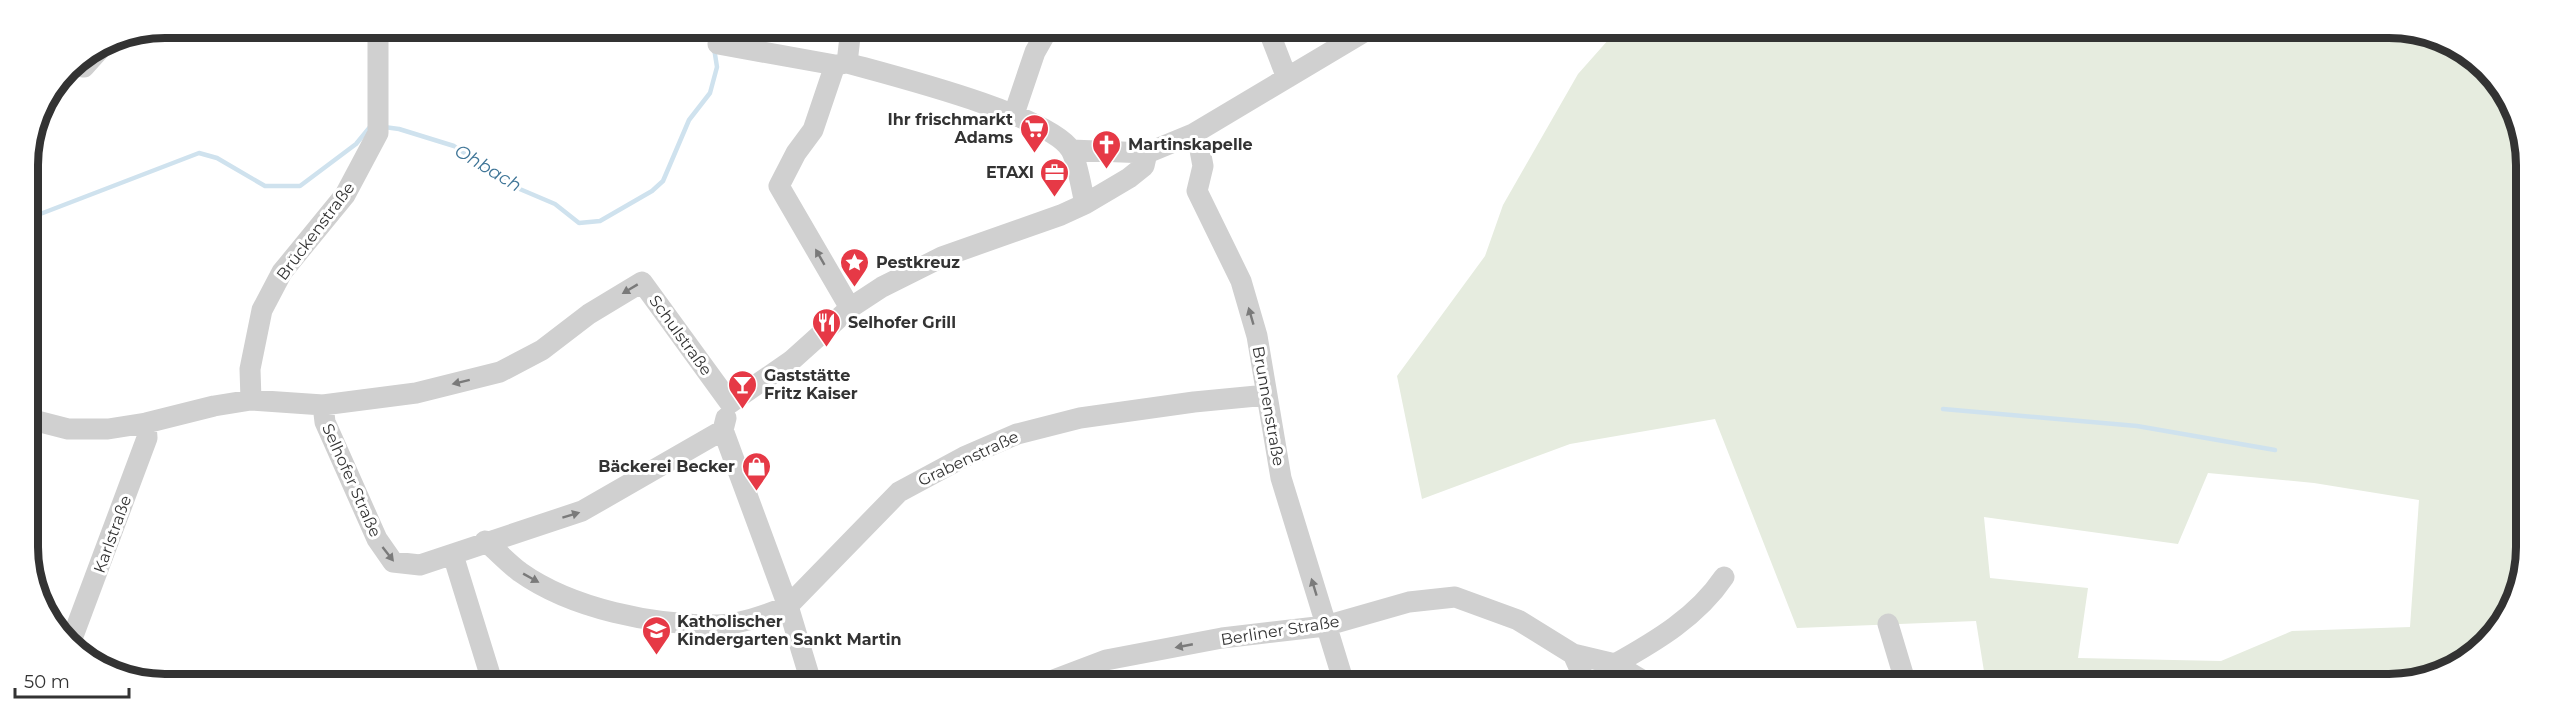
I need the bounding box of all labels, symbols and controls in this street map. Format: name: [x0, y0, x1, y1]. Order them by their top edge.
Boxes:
place label: Ihr frischmarkt Adams: [888, 110, 1013, 147]
supermarket icon: Ihr frischmarkt Adams: [1018, 112, 1050, 154]
church icon: Martinskapelle: [1091, 128, 1123, 170]
place label: Martinskapelle: [1128, 135, 1253, 154]
water label: Ohbach: [451, 140, 525, 196]
office icon: ETAXI: [1039, 156, 1071, 198]
place label: ETAXI: [986, 163, 1034, 182]
street label: Brückenstraße: [272, 179, 358, 284]
place icon: Pestkreuz: [839, 246, 871, 288]
one-way arrow: [815, 249, 826, 265]
place label: Pestkreuz: [876, 253, 960, 272]
one-way arrow: [622, 284, 638, 295]
street label: Schulstraße: [645, 291, 716, 379]
restaurant icon: Selhofer Grill: [811, 306, 843, 348]
one-way arrow: [1246, 307, 1255, 325]
place label: Selhofer Grill: [848, 313, 956, 332]
street label: Brunnenstraße: [1249, 345, 1288, 467]
place label: Gaststätte Fritz Kaiser: [764, 366, 858, 403]
bar icon: Gaststätte Fritz Kaiser: [727, 368, 759, 410]
one-way arrow: [451, 377, 470, 387]
street label: Selhofer Straße: [318, 421, 385, 540]
street label: Grabenstraße: [915, 427, 1022, 490]
shop icon: Bäckerei Becker: [740, 450, 772, 492]
place label: Bäckerei Becker: [598, 457, 735, 476]
street label: Karlstraße: [90, 493, 135, 576]
one-way arrow: [562, 510, 580, 519]
one-way arrow: [382, 546, 394, 562]
one-way arrow: [522, 573, 539, 583]
one-way arrow: [1309, 578, 1318, 596]
place label: Katholischer Kindergarten Sankt Martin: [677, 612, 902, 649]
street label: Berliner Straße: [1220, 612, 1341, 649]
school or university icon: Katholischer Kindergarten Sankt Martin: [640, 614, 672, 656]
one-way arrow: [1175, 642, 1194, 651]
scale bar: [15, 661, 129, 699]
text: 50 m: [24, 671, 70, 693]

